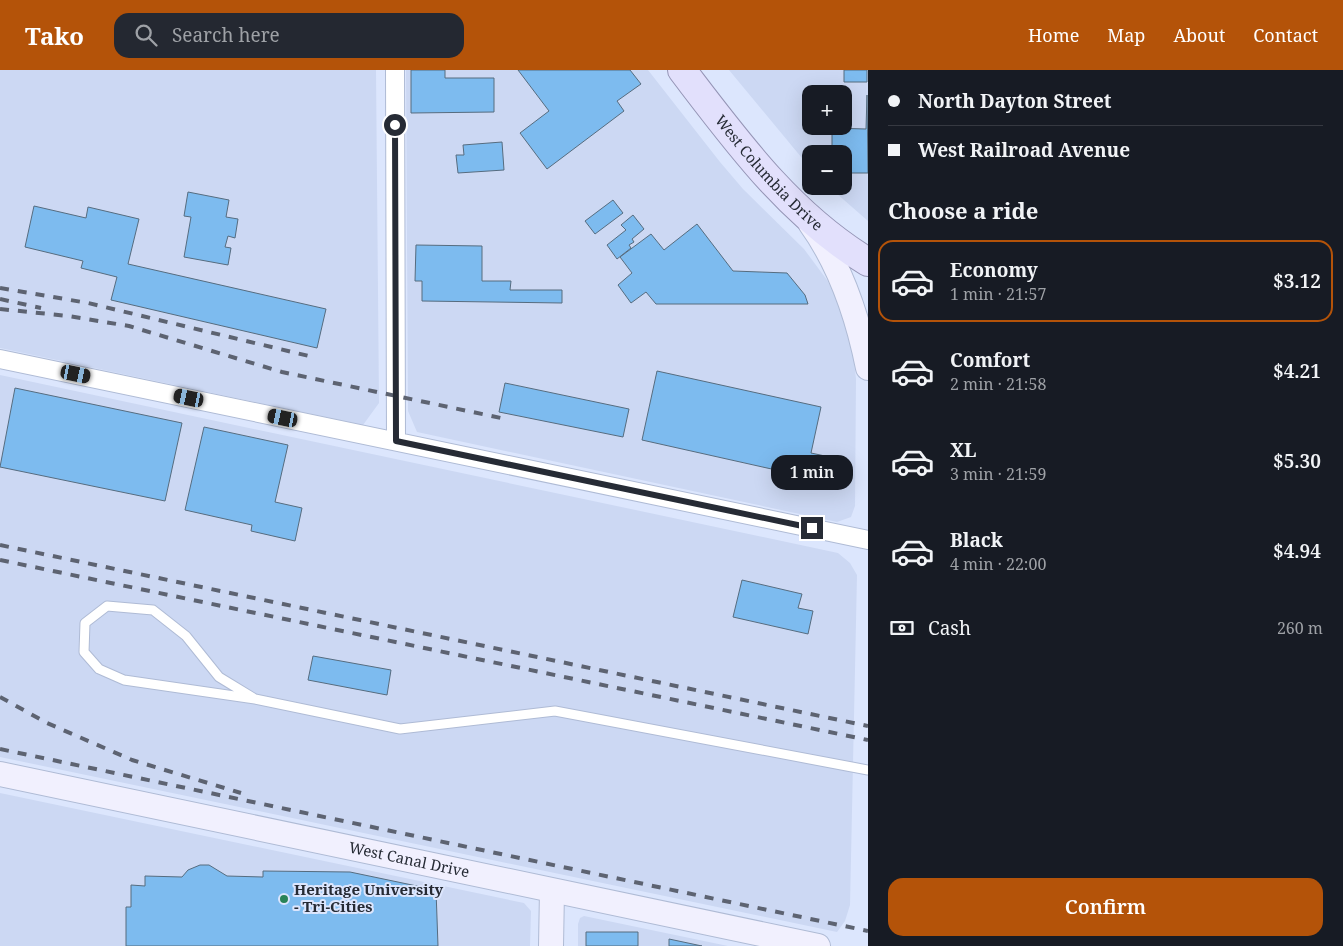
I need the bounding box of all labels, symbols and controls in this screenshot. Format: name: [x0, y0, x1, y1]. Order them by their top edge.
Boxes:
search box: [114, 13, 464, 58]
text: Tako: [25, 19, 84, 52]
icon: search: [132, 21, 160, 49]
text: Search here: [172, 22, 280, 48]
text: Home: [1028, 23, 1079, 47]
text: Map: [1107, 23, 1145, 47]
text: About: [1173, 23, 1225, 47]
text: Contact: [1253, 23, 1318, 47]
map controls: [802, 85, 852, 195]
button: +: [802, 85, 852, 135]
text: North Dayton Street: [918, 88, 1112, 114]
street label: West Columbia Drive: [711, 110, 828, 235]
route start: [384, 114, 406, 136]
text: West Railroad Avenue: [918, 137, 1130, 163]
button: −: [802, 145, 852, 195]
text: Choose a ride: [888, 195, 1038, 225]
text: Economy: [950, 257, 1038, 283]
icon: car: [890, 259, 935, 304]
text: $3.12: [1273, 268, 1321, 294]
text: 1 min · 21:57: [950, 283, 1046, 305]
text: Comfort: [950, 347, 1030, 373]
icon: car: [890, 349, 935, 394]
text: $4.21: [1273, 358, 1321, 384]
car: [59, 364, 92, 384]
text: 2 min · 21:58: [950, 373, 1046, 395]
car: [172, 388, 205, 408]
car: [266, 408, 299, 428]
text: XL: [950, 437, 976, 463]
icon: car: [890, 439, 935, 484]
text: $5.30: [1273, 448, 1321, 474]
callout: 1 min: [771, 456, 853, 490]
text: 1 min: [790, 461, 834, 483]
text: 3 min · 21:59: [950, 463, 1046, 485]
route end: [801, 517, 823, 539]
text: Black: [950, 527, 1003, 553]
icon: car: [890, 529, 935, 574]
text: $4.94: [1273, 538, 1321, 564]
text: 4 min · 22:00: [950, 553, 1046, 575]
icon: cash: [888, 614, 916, 642]
text: Cash: [928, 615, 971, 641]
text: 260 m: [1277, 617, 1323, 639]
street label: West Canal Drive: [347, 837, 471, 881]
button: Confirm: [888, 878, 1323, 936]
place label: Heritage University - Tri-Cities: [294, 879, 444, 916]
marker: Heritage University - Tri-Cities: [278, 893, 290, 905]

